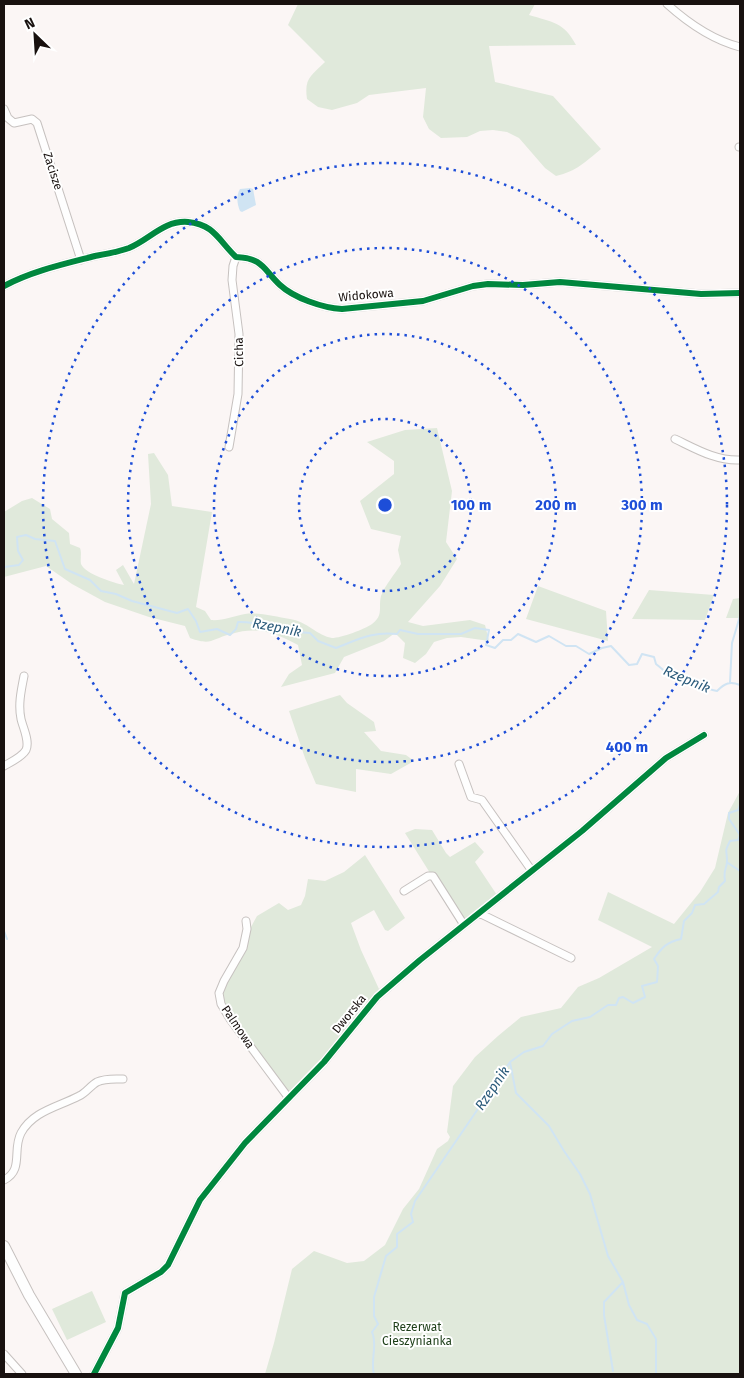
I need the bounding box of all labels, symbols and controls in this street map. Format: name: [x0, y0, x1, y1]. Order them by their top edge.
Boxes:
north arrow: [10, 10, 60, 60]
text: N: [22, 14, 38, 33]
street label: Zacisze: [40, 150, 66, 192]
street label: Widokowa: [338, 286, 394, 304]
street label: Cicha: [232, 337, 246, 367]
centre of rings: [376, 496, 394, 514]
text: 100 m: [451, 496, 491, 514]
text: 200 m: [535, 496, 577, 514]
text: 300 m: [620, 496, 663, 514]
water label: Rzepnik: [251, 614, 303, 641]
water label: Rzepnik: [661, 662, 713, 697]
text: 400 m: [606, 738, 648, 756]
street label: Dworska: [329, 992, 369, 1036]
street label: Palmowa: [219, 1003, 257, 1051]
water label: Rzepnik: [472, 1063, 513, 1113]
park label: Rezerwat Cieszynianka: [382, 1320, 452, 1348]

